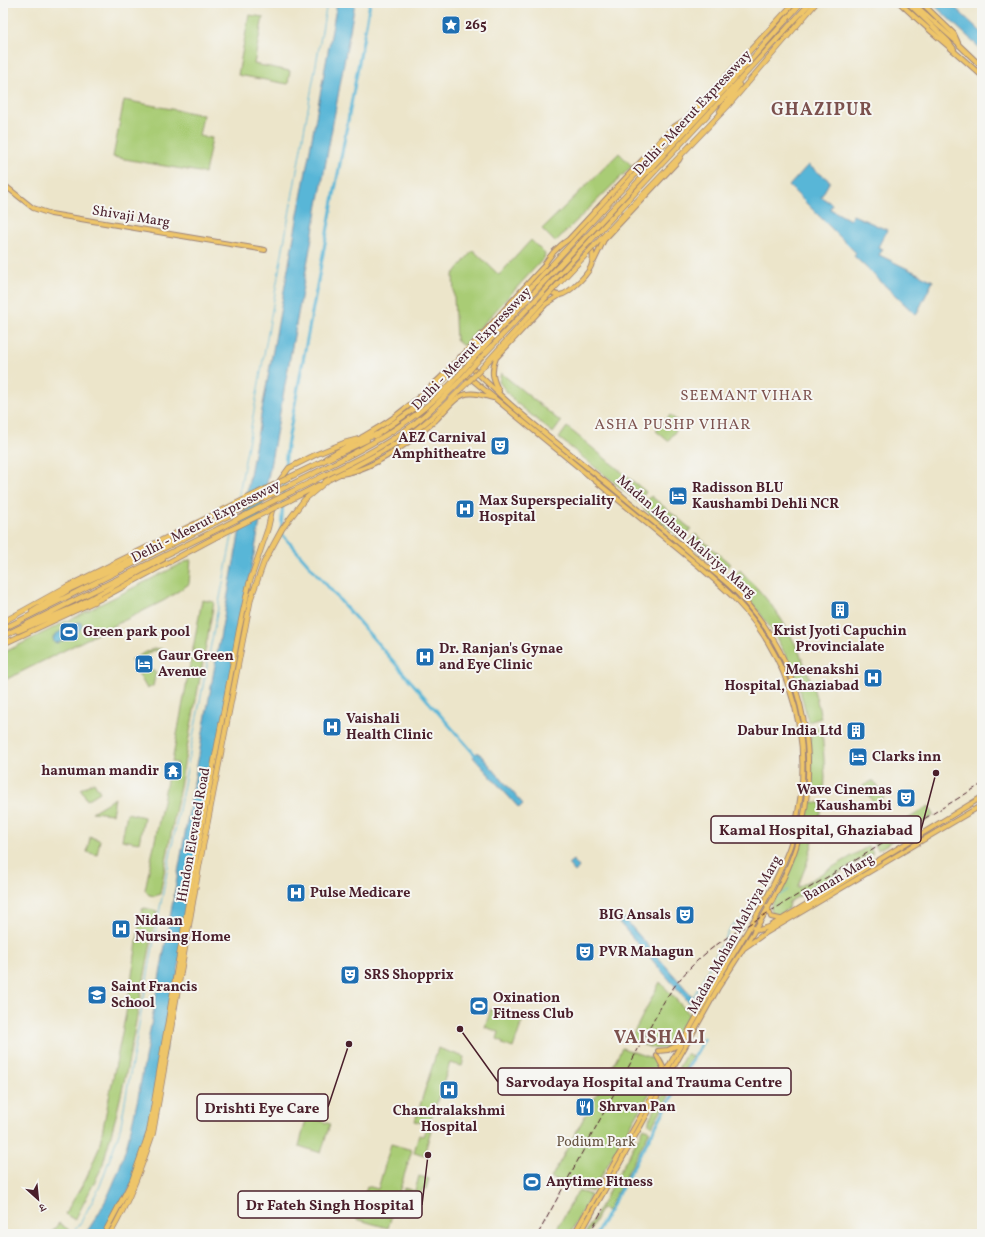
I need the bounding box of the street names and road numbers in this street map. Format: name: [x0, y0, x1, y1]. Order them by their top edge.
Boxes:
street label: Delhi - Meerut Expressway: [630, 46, 756, 180]
street label: Shivaji Marg: [91, 201, 171, 233]
street label: Delhi - Meerut Expressway: [408, 283, 536, 415]
street label: Madan Mohan Malviya Marg: [612, 471, 760, 603]
street label: Delhi - Meerut Expressway: [128, 476, 284, 568]
street label: Hindon Elevated Road: [173, 766, 215, 904]
street label: Baman Marg: [800, 849, 878, 907]
street label: Madan Mohan Malviya Marg: [683, 852, 787, 1018]

